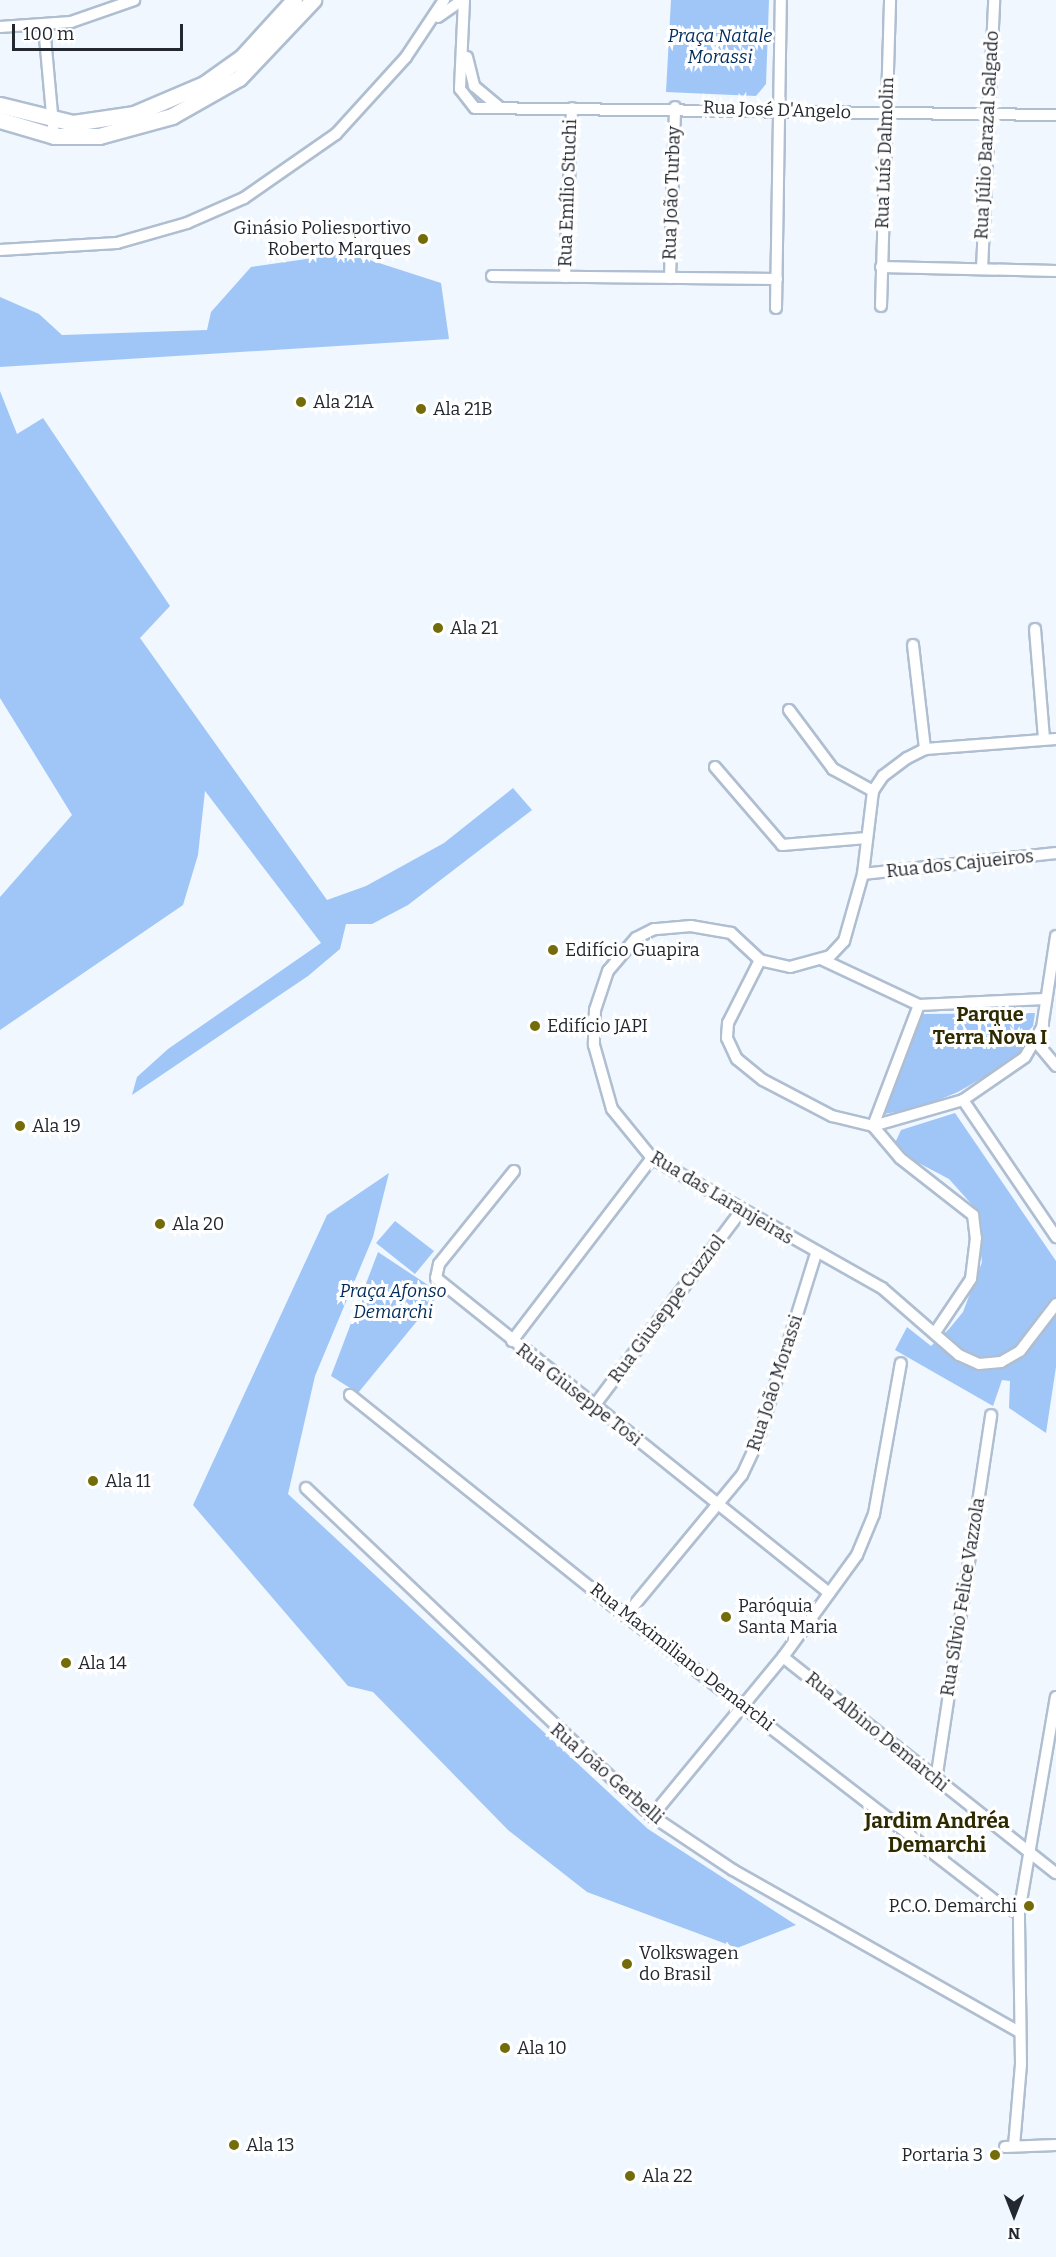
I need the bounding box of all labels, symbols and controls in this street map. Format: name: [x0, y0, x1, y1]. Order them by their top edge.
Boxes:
scale bar: [15, 12, 186, 50]
text: 100 m: [23, 23, 74, 45]
park label: Praça Natale Morassi: [668, 26, 772, 68]
street label: Rua Júlio Barazal Salgado: [971, 30, 1003, 240]
street label: Rua Luís Dalmolin: [872, 77, 898, 229]
street label: Rua José D'Angelo: [703, 97, 851, 123]
street label: Rua Emílio Stuchi: [555, 119, 581, 267]
street label: Rua João Turbay: [659, 126, 685, 260]
place label: Ginásio Poliesportivo Roberto Marques: [233, 218, 411, 260]
marker: Ginásio Poliesportivo Roberto Marques: [416, 232, 430, 246]
place label: Ala 21A: [313, 391, 374, 413]
marker: Ala 21A: [294, 395, 308, 409]
place label: Ala 21B: [433, 398, 493, 420]
marker: Ala 21B: [414, 402, 428, 416]
place label: Ala 21: [450, 617, 498, 639]
marker: Ala 21: [431, 621, 445, 635]
street label: Rua dos Cajueiros: [885, 846, 1035, 882]
place label: Edifício Guapira: [565, 939, 700, 961]
marker: Edifício Guapira: [546, 943, 560, 957]
district label: Parque Terra Nova I: [933, 1003, 1047, 1050]
place label: Edifício JAPI: [547, 1015, 648, 1037]
marker: Edifício JAPI: [528, 1019, 542, 1033]
place label: Ala 19: [32, 1115, 81, 1137]
marker: Ala 19: [13, 1119, 27, 1133]
street label: Rua das Laranjeiras: [647, 1147, 797, 1249]
place label: Ala 20: [172, 1213, 224, 1235]
marker: Ala 20: [153, 1217, 167, 1231]
street label: Rua Giuseppe Cuzziol: [604, 1231, 730, 1387]
park label: Praça Afonso Demarchi: [339, 1281, 447, 1324]
street label: Rua João Morassi: [743, 1312, 807, 1454]
street label: Rua Giuseppe Tosi: [512, 1339, 646, 1451]
place label: Ala 11: [105, 1470, 151, 1492]
marker: Ala 11: [86, 1474, 100, 1488]
street label: Rua Sílvio Felice Vazzola: [937, 1496, 989, 1698]
street label: Rua Maximiliano Demarchi: [586, 1578, 778, 1736]
place label: Paróquia Santa Maria: [738, 1596, 838, 1638]
marker: Paróquia Santa Maria: [719, 1610, 733, 1624]
place label: Ala 14: [78, 1652, 127, 1674]
marker: Ala 14: [59, 1656, 73, 1670]
street label: Rua Albino Demarchi: [801, 1668, 953, 1796]
street label: Rua João Gerbelli: [546, 1719, 668, 1829]
district label: Jardim Andréa Demarchi: [864, 1808, 1010, 1858]
place label: P.C.O. Demarchi: [889, 1895, 1017, 1917]
marker: P.C.O. Demarchi: [1022, 1899, 1036, 1913]
place label: Volkswagen do Brasil: [639, 1943, 739, 1986]
marker: Volkswagen do Brasil: [620, 1957, 634, 1971]
place label: Ala 10: [517, 2037, 567, 2059]
marker: Ala 10: [498, 2041, 512, 2055]
place label: Ala 13: [246, 2134, 294, 2156]
marker: Ala 13: [227, 2138, 241, 2152]
place label: Portaria 3: [902, 2144, 983, 2166]
marker: Portaria 3: [988, 2148, 1002, 2162]
place label: Ala 22: [642, 2165, 692, 2187]
marker: Ala 22: [623, 2169, 637, 2183]
north arrow: [984, 2185, 1044, 2245]
text: N: [1008, 2224, 1020, 2243]

